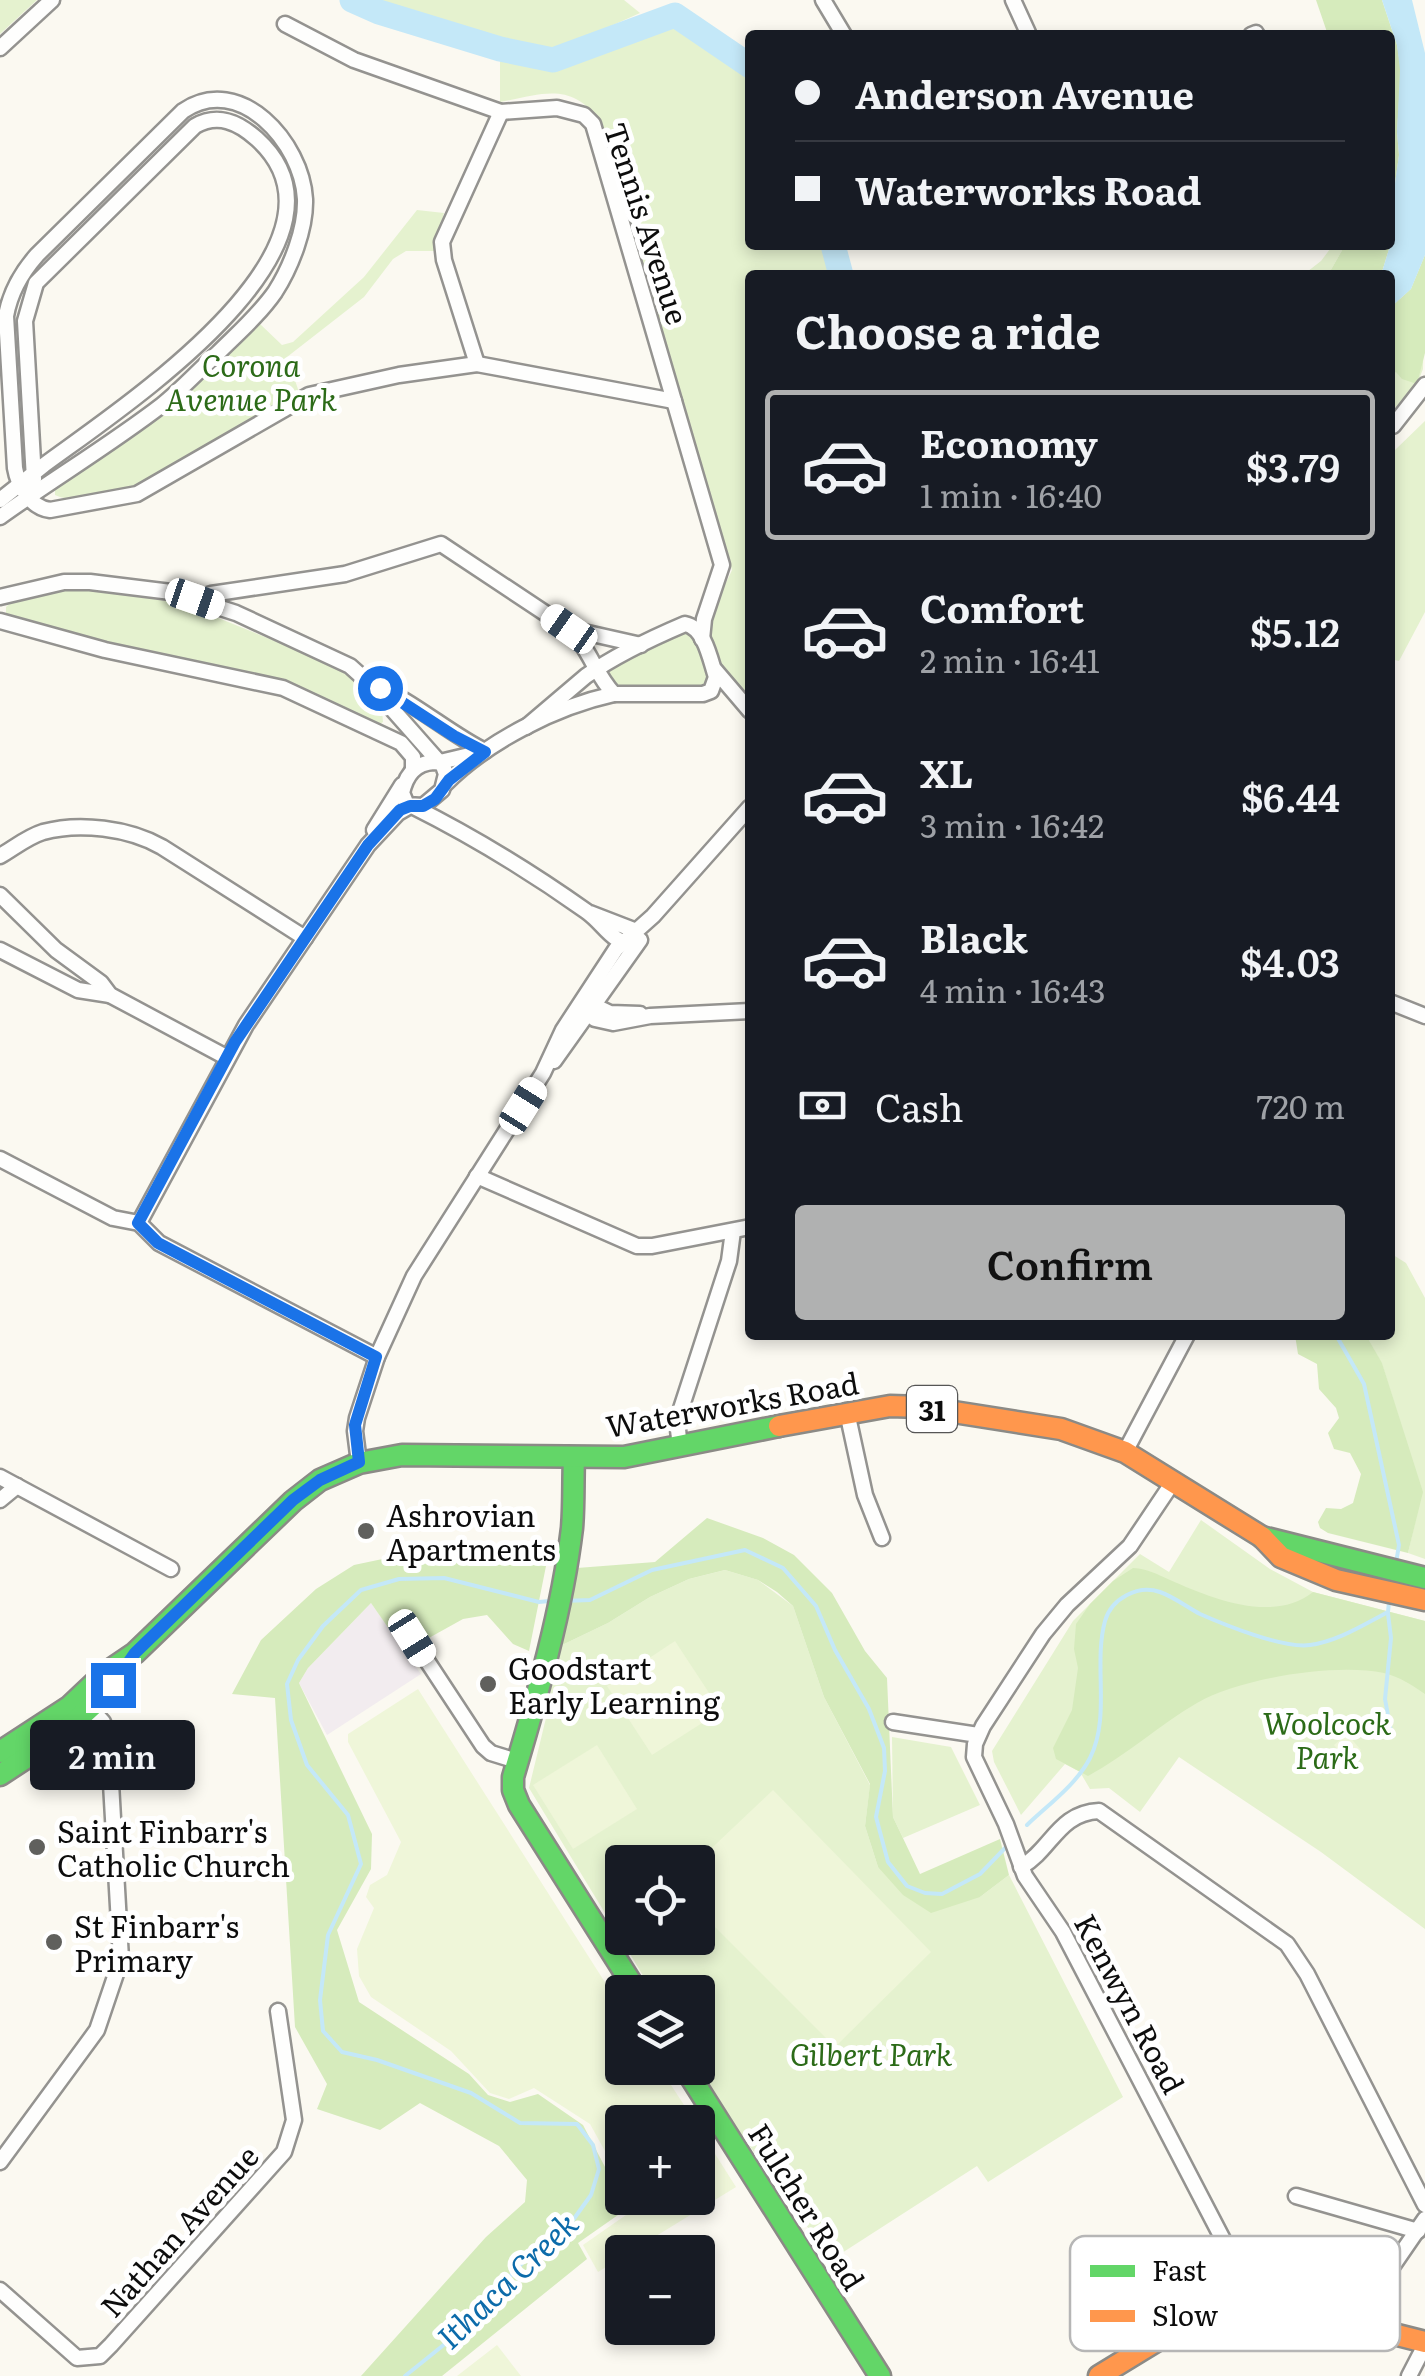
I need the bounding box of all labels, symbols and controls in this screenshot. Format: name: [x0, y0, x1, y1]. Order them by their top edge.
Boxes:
text: Anderson Avenue: [855, 64, 1194, 121]
street label: Tennis Avenue: [595, 117, 701, 329]
text: Waterworks Road: [855, 160, 1202, 217]
text: Choose a ride: [795, 296, 1101, 363]
park label: Corona Avenue Park: [165, 342, 337, 420]
text: Economy: [920, 413, 1098, 470]
icon: car: [800, 420, 890, 510]
text: $3.79: [1246, 437, 1340, 494]
text: 1 min · 16:40: [920, 470, 1102, 518]
car: [162, 575, 228, 623]
text: Comfort: [920, 578, 1084, 635]
icon: car: [800, 585, 890, 675]
car: [536, 600, 602, 658]
text: $5.12: [1250, 602, 1340, 659]
text: 2 min · 16:41: [920, 635, 1100, 683]
route start: [358, 666, 403, 711]
text: XL: [920, 743, 973, 800]
icon: car: [800, 750, 890, 840]
text: $6.44: [1241, 767, 1340, 824]
text: 3 min · 16:42: [920, 800, 1104, 848]
text: Black: [920, 908, 1028, 965]
icon: car: [800, 915, 890, 1005]
text: $4.03: [1240, 932, 1340, 989]
text: 4 min · 16:43: [920, 965, 1106, 1013]
car: [494, 1073, 552, 1139]
text: Cash: [875, 1077, 964, 1134]
icon: cash: [795, 1078, 850, 1133]
text: 720 m: [1257, 1081, 1345, 1129]
button: Confirm: [795, 1205, 1345, 1320]
street label: Waterworks Road: [602, 1359, 862, 1447]
road number: 31: [907, 1386, 957, 1432]
place label: Ashrovian Apartments: [386, 1492, 556, 1570]
marker: Ashrovian Apartments: [355, 1520, 377, 1542]
car: [383, 1605, 441, 1671]
place label: Goodstart Early Learning: [508, 1645, 720, 1723]
route end: [91, 1663, 136, 1708]
marker: Goodstart Early Learning: [477, 1673, 499, 1695]
park label: Woolcock Park: [1263, 1700, 1392, 1778]
callout: 2 min: [31, 1720, 196, 1790]
text: 2 min: [69, 1731, 156, 1779]
place label: Saint Finbarr's Catholic Church: [57, 1808, 290, 1886]
marker: Saint Finbarr's Catholic Church: [26, 1836, 48, 1858]
map controls: [605, 1845, 715, 2345]
button: locate: [605, 1845, 715, 1955]
place label: St Finbarr's Primary: [74, 1903, 239, 1981]
street label: Kenwyn Road: [1065, 1905, 1197, 2101]
marker: St Finbarr's Primary: [43, 1931, 65, 1953]
button: layers: [605, 1975, 715, 2085]
park label: Gilbert Park: [790, 2031, 953, 2075]
button: +: [605, 2105, 715, 2215]
street label: Fulcher Road: [739, 2114, 877, 2298]
street label: Nathan Avenue: [89, 2134, 267, 2326]
water label: Ithaca Creek: [425, 2199, 588, 2359]
button: −: [605, 2235, 715, 2345]
legend: [1070, 2236, 1400, 2351]
text: Fast: [1152, 2248, 1207, 2290]
text: Slow: [1152, 2293, 1218, 2335]

